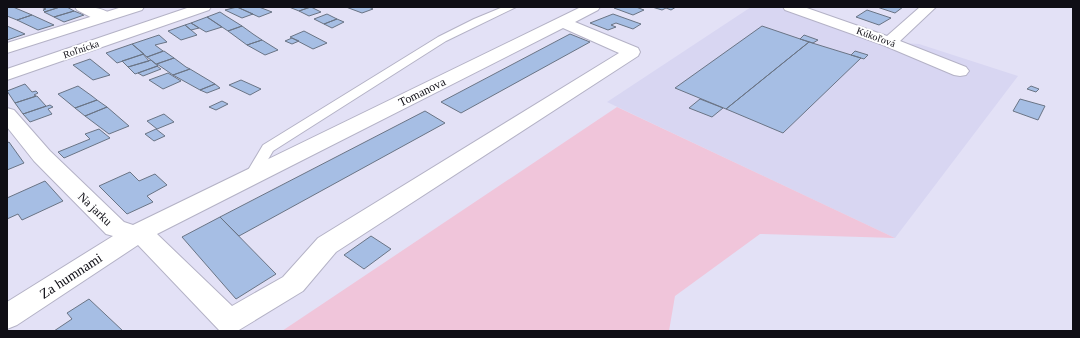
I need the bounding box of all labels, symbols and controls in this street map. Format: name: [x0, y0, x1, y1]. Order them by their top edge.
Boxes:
street label: Kúkoľová: [855, 25, 898, 49]
street label: Roľnícka: [62, 38, 101, 60]
street label: Tomanova: [396, 74, 448, 109]
street label: Na jarku: [75, 189, 115, 229]
street label: Za humnami: [37, 250, 105, 302]

